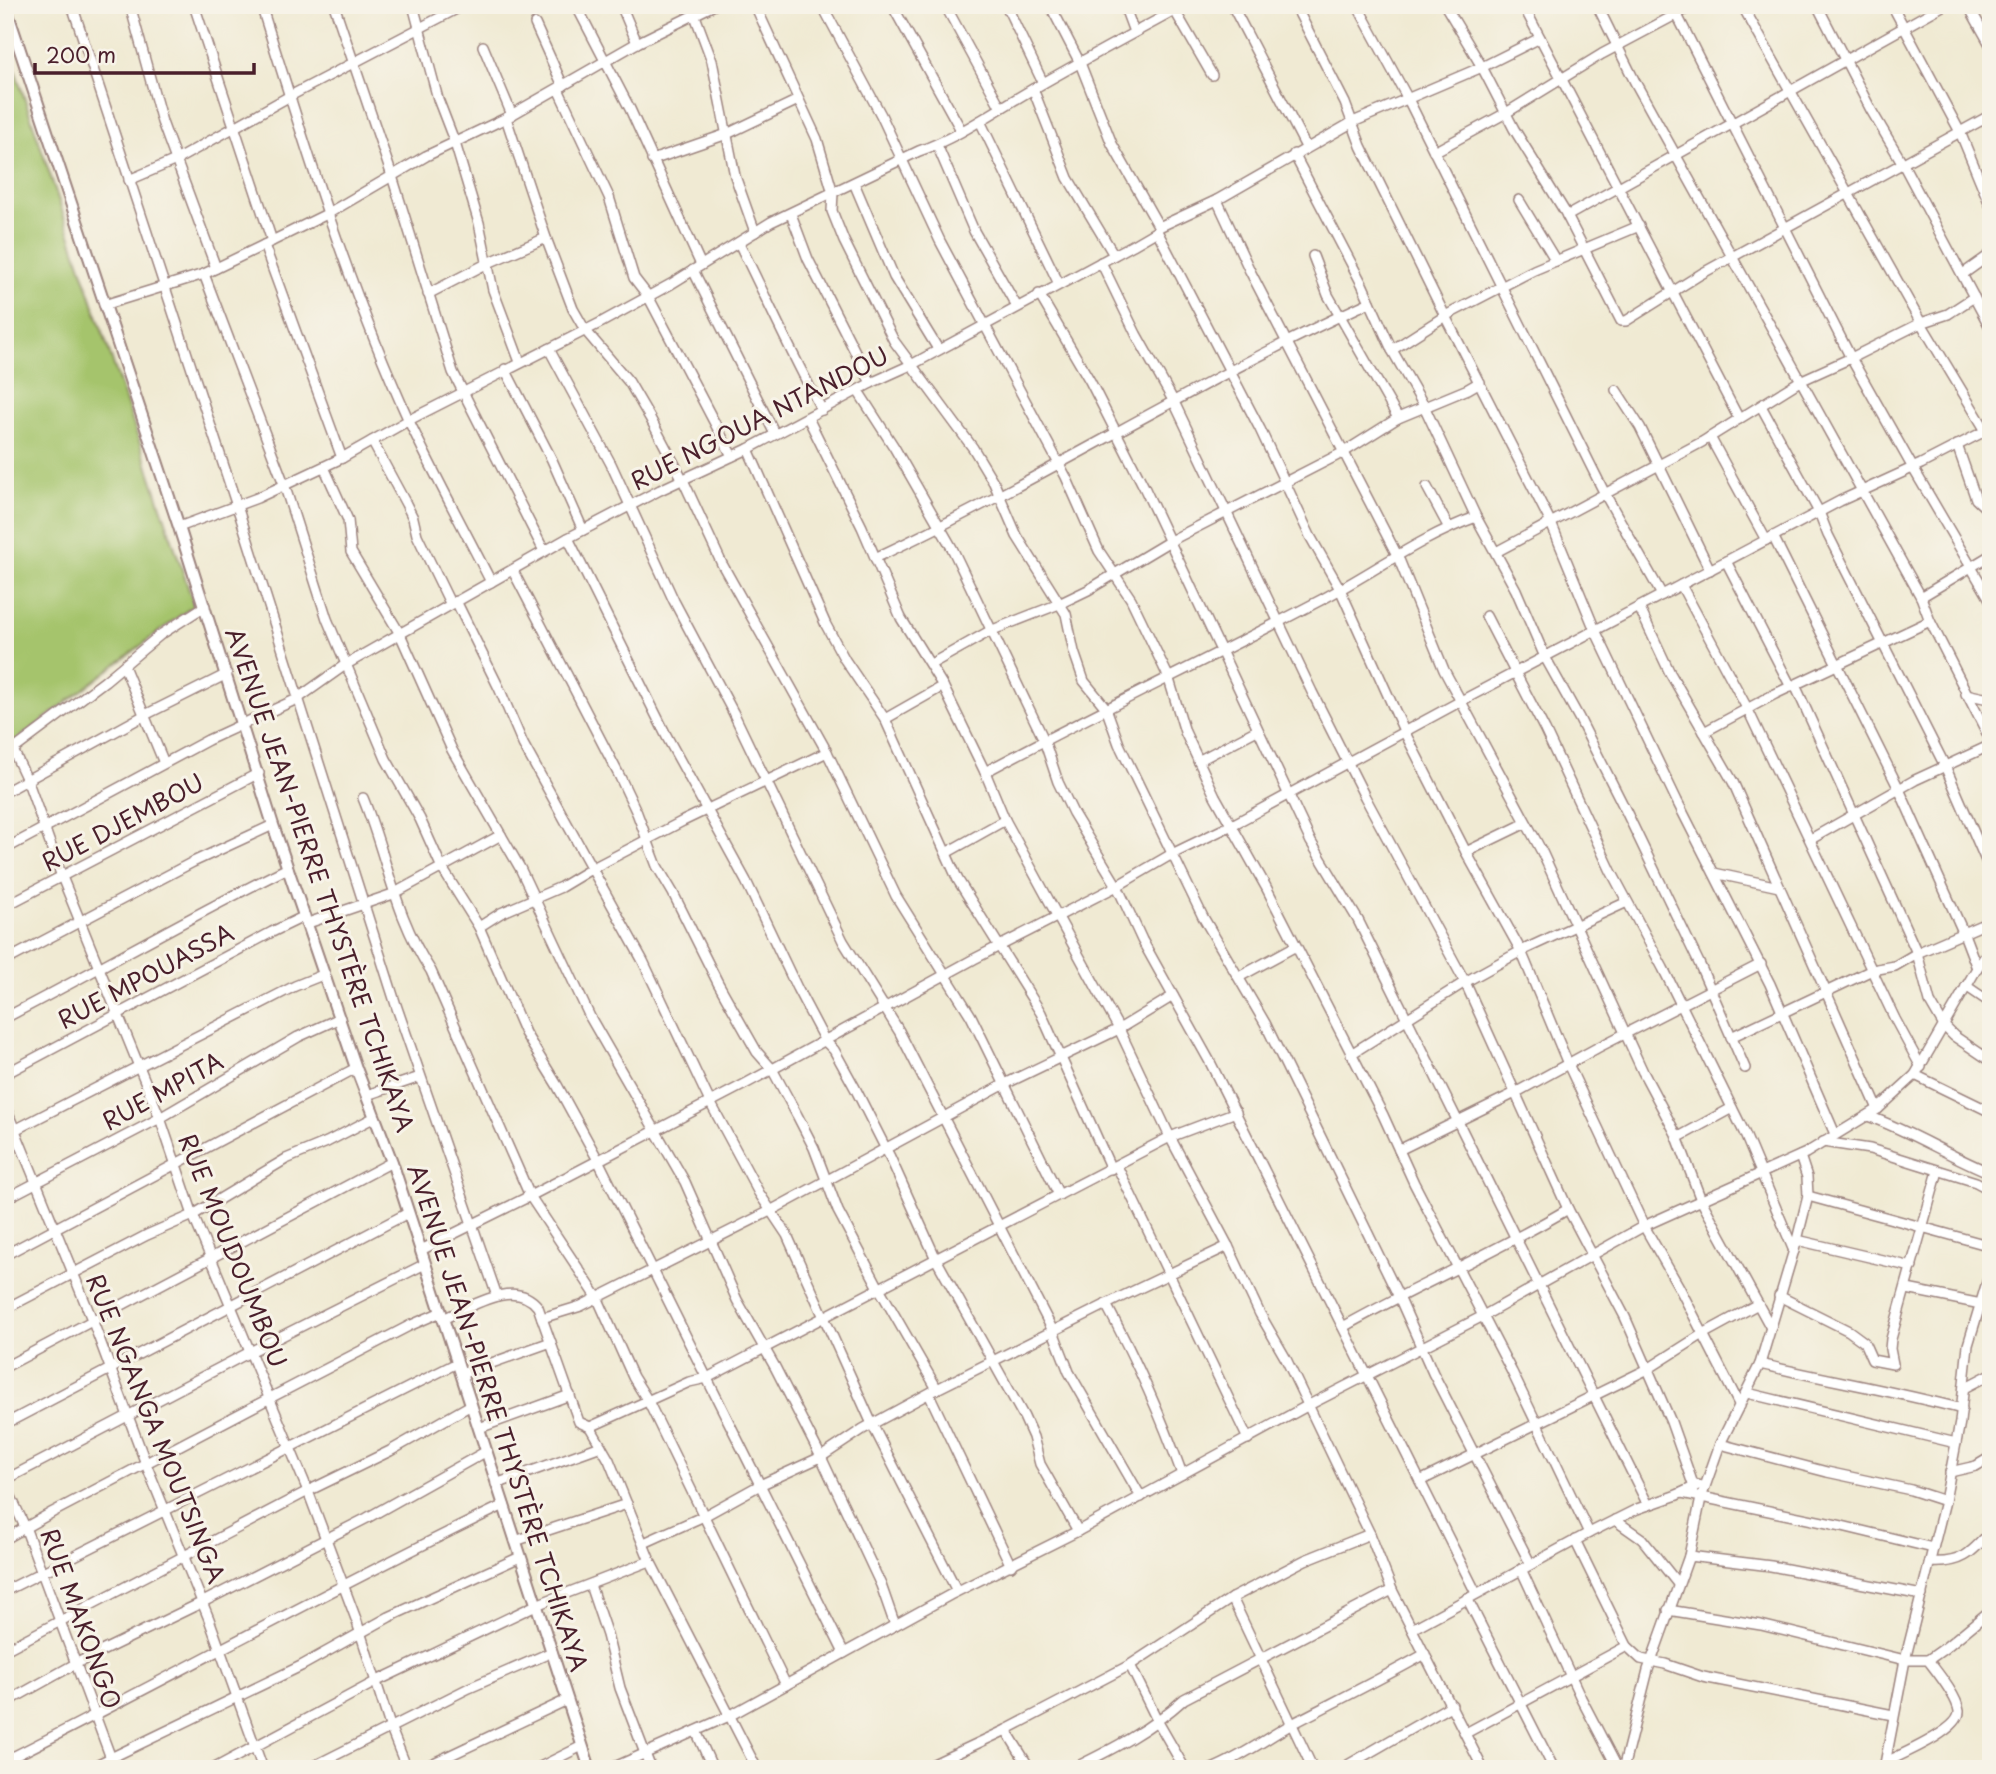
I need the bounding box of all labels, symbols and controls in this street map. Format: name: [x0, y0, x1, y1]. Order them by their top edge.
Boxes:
scale bar: [35, 32, 254, 76]
text: 200 m: [46, 38, 116, 70]
street label: RUE NGOUA NTANDOU: [624, 336, 894, 498]
street label: AVENUE JEAN-PIERRE THYSTÈRE TCHIKAYA: [217, 622, 424, 1136]
street label: RUE DJEMBOU: [34, 763, 210, 879]
street label: RUE MPOUASSA: [51, 914, 240, 1037]
street label: RUE MPITA: [95, 1042, 229, 1138]
street label: RUE MOUDOUMBOU: [170, 1128, 297, 1373]
street label: AVENUE JEAN-PIERRE THYSTÈRE TCHIKAYA: [400, 1159, 598, 1676]
street label: RUE NGANGA MOUTSINGA: [78, 1268, 236, 1589]
street label: RUE MAKONGO: [32, 1523, 131, 1714]

